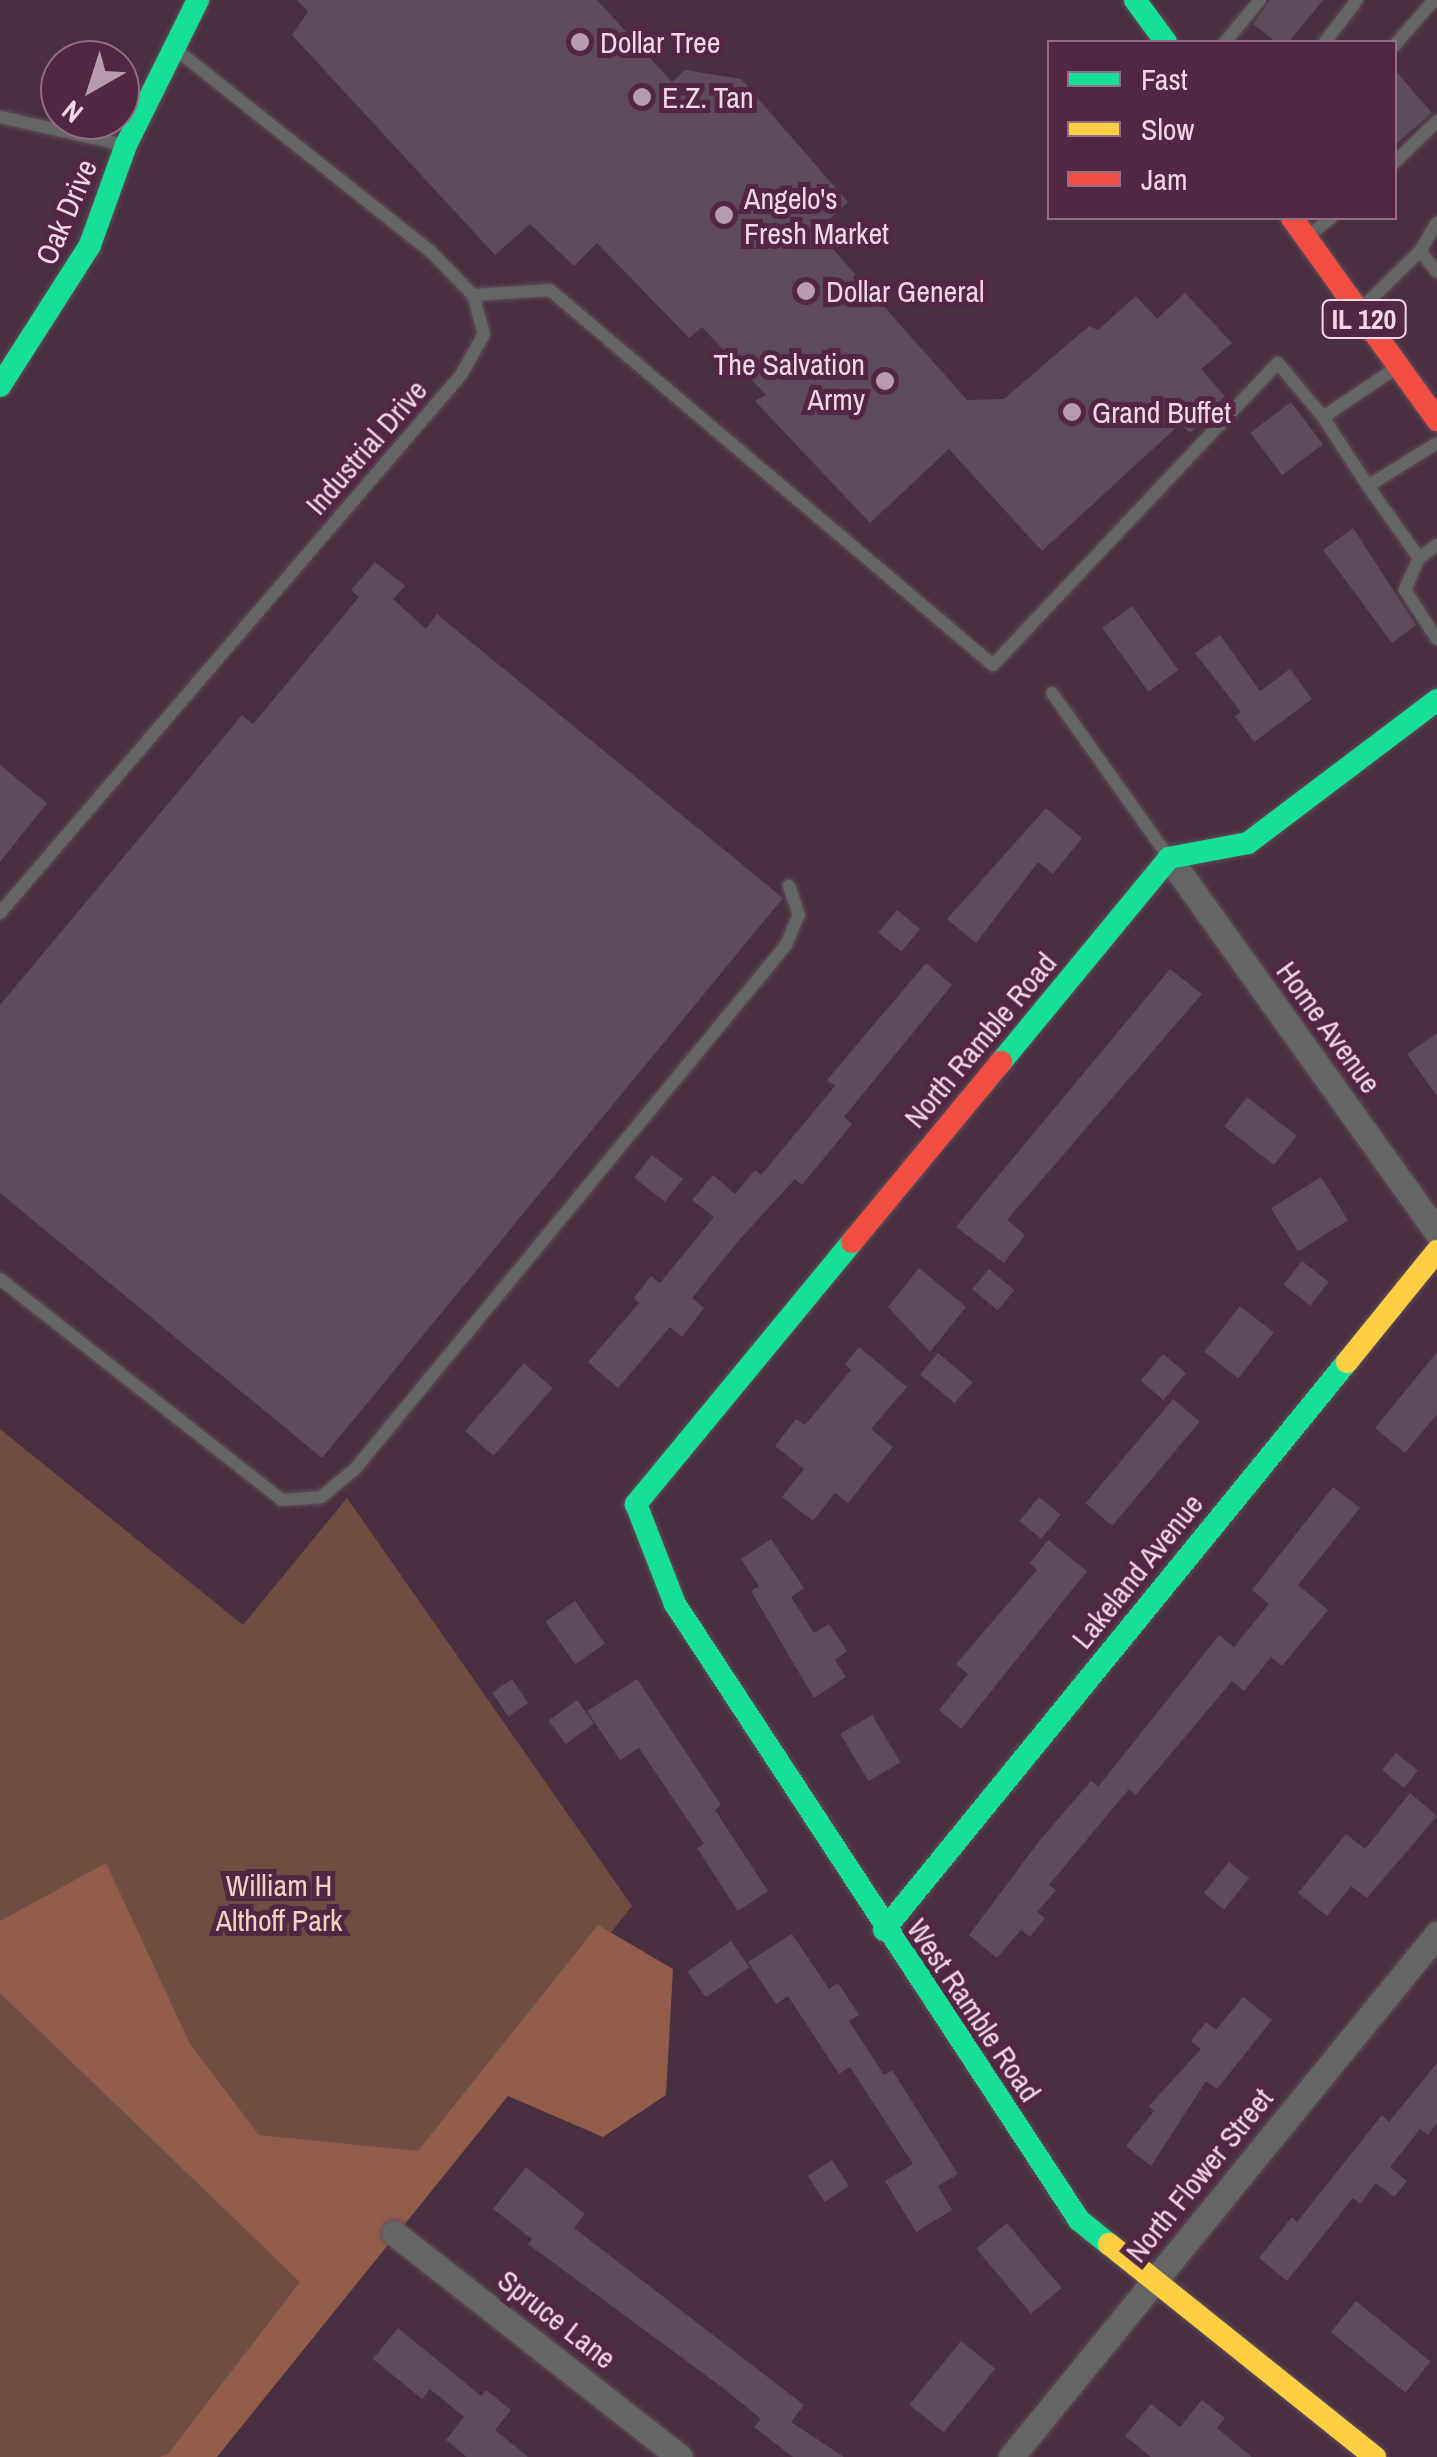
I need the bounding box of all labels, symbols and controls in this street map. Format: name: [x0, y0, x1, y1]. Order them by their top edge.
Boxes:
place label: Dollar Tree: [600, 24, 721, 60]
marker: Dollar Tree: [569, 31, 591, 53]
north arrow: [40, 40, 140, 140]
legend: [1047, 40, 1397, 220]
text: Fast: [1141, 59, 1188, 99]
place label: E.Z. Tan: [662, 79, 754, 115]
marker: E.Z. Tan: [631, 86, 653, 108]
text: N: [54, 92, 91, 132]
text: Slow: [1141, 109, 1194, 149]
street label: Oak Drive: [28, 154, 104, 270]
text: Jam: [1141, 159, 1187, 199]
place label: Angelo's Fresh Market: [744, 180, 889, 250]
marker: Angelo's Fresh Market: [713, 204, 735, 226]
place label: Dollar General: [826, 273, 985, 309]
marker: Dollar General: [795, 280, 817, 302]
road number: IL 120: [1319, 296, 1409, 342]
place label: The Salvation Army: [713, 346, 865, 416]
marker: The Salvation Army: [874, 370, 896, 392]
street label: Industrial Drive: [298, 372, 434, 522]
place label: Grand Buffet: [1092, 394, 1231, 430]
marker: Grand Buffet: [1061, 401, 1083, 423]
street label: North Ramble Road: [896, 945, 1064, 1135]
street label: Home Avenue: [1269, 954, 1389, 1100]
street label: Lakeland Avenue: [1063, 1486, 1211, 1656]
park label: William H Althoff Park: [216, 1867, 342, 1938]
street label: West Ramble Road: [900, 1912, 1048, 2108]
street label: North Flower Street: [1118, 2081, 1280, 2269]
street label: Spruce Lane: [491, 2262, 623, 2376]

